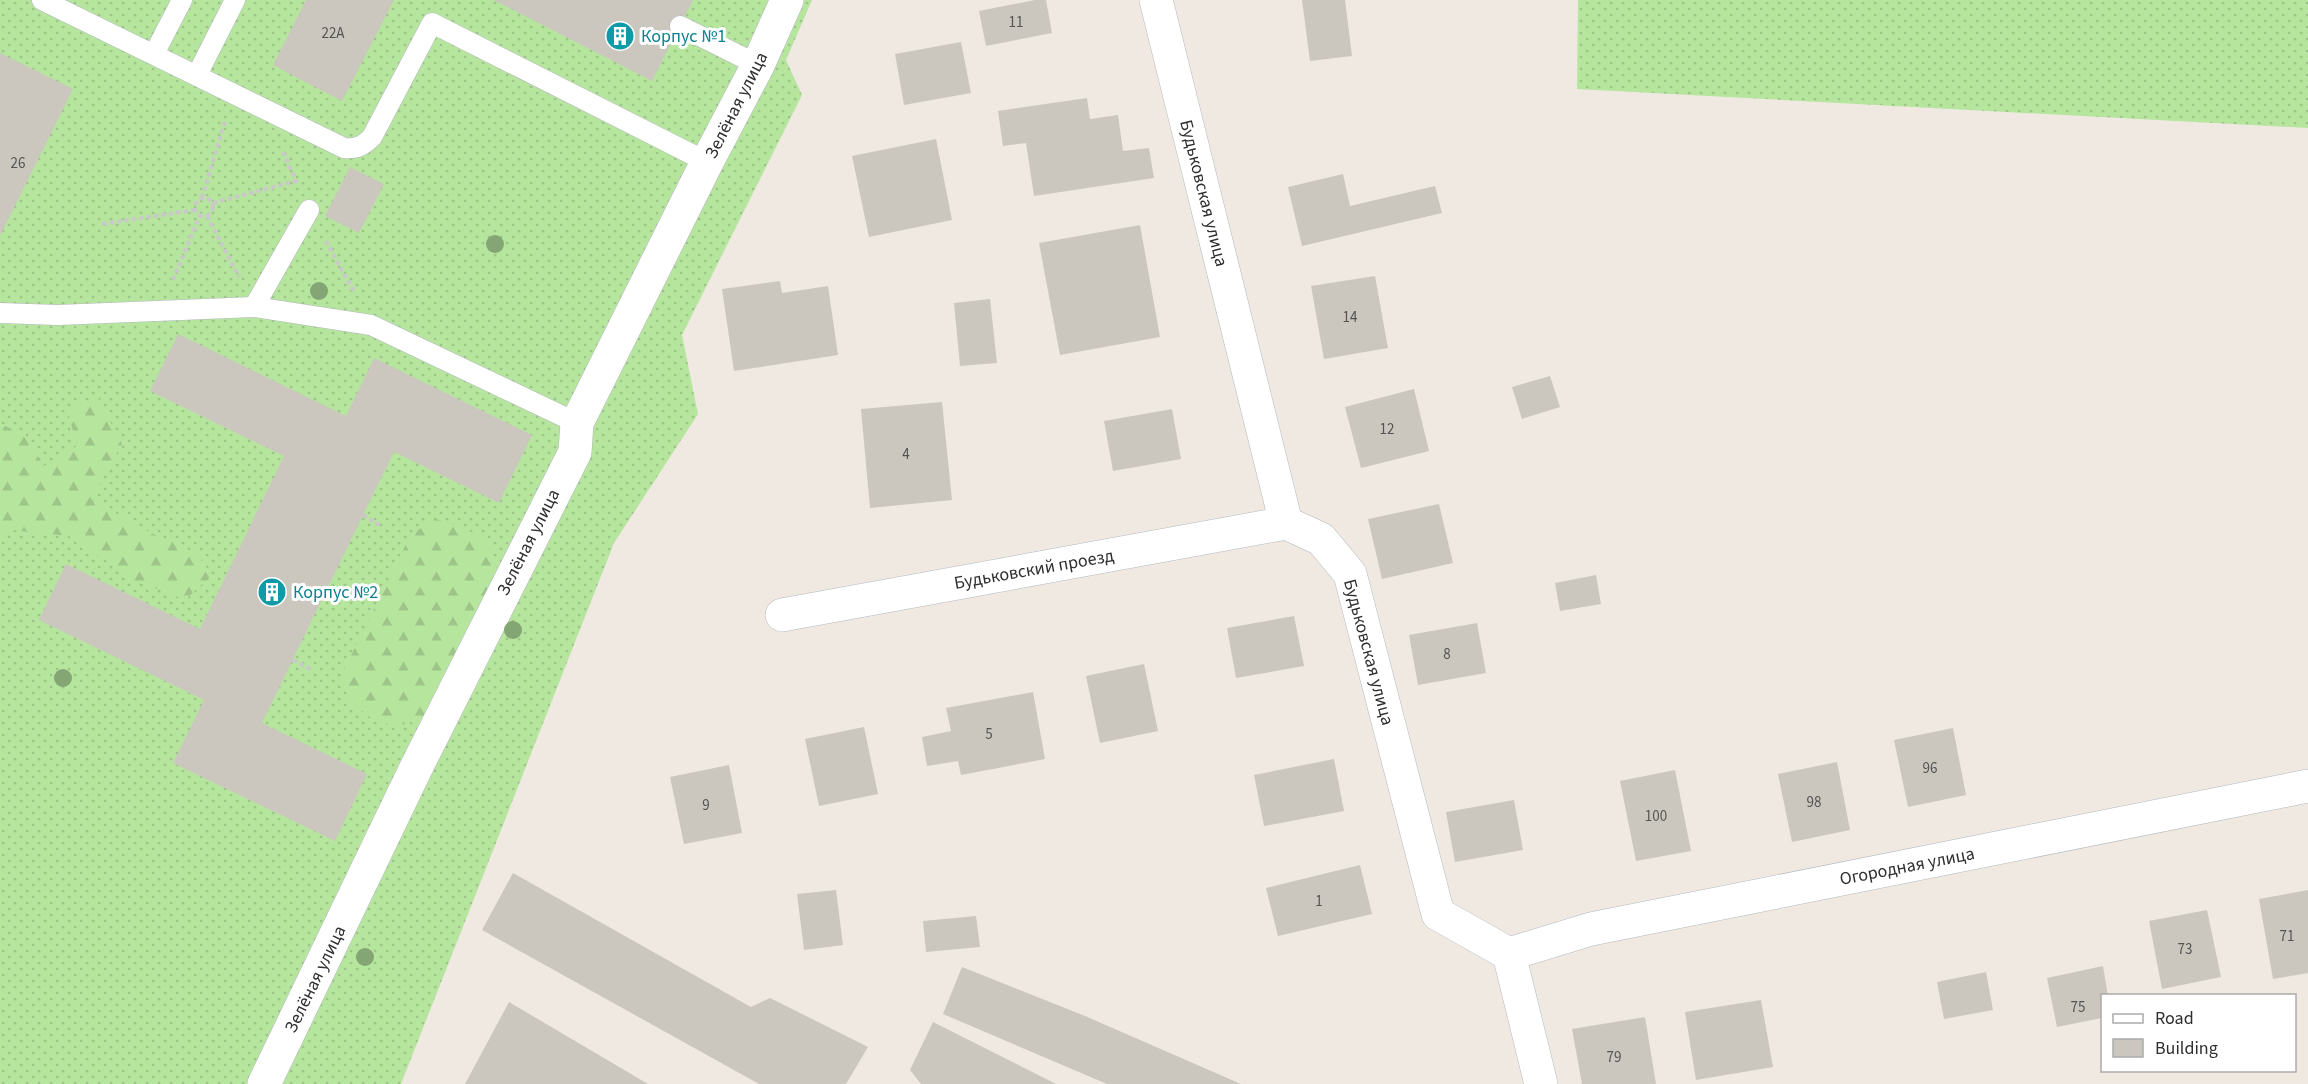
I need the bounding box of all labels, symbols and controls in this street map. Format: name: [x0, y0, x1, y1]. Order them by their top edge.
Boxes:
house number: 11: [1009, 12, 1023, 33]
building icon: Корпус №1: [604, 20, 636, 52]
house number: 22А: [321, 23, 345, 44]
place label: Корпус №1: [641, 24, 726, 49]
street label: Зелёная улица: [699, 48, 774, 163]
street label: Будьковская улица: [1173, 117, 1234, 269]
house number: 26: [11, 153, 25, 174]
house number: 14: [1343, 307, 1358, 328]
house number: 12: [1380, 419, 1394, 440]
house number: 4: [902, 444, 910, 465]
street label: Зелёная улица: [491, 485, 566, 600]
street label: Будьковский проезд: [952, 543, 1116, 596]
building icon: Корпус №2: [256, 576, 288, 608]
street label: Будьковская улица: [1337, 576, 1400, 728]
place label: Корпус №2: [293, 580, 378, 605]
house number: 8: [1443, 644, 1451, 665]
house number: 5: [985, 724, 993, 745]
house number: 96: [1923, 758, 1937, 779]
house number: 98: [1807, 792, 1821, 813]
house number: 9: [702, 795, 710, 816]
house number: 100: [1645, 806, 1667, 827]
street label: Огородная улица: [1838, 841, 1977, 892]
house number: 1: [1315, 891, 1323, 912]
street label: Зелёная улица: [279, 921, 352, 1037]
house number: 71: [2280, 926, 2294, 947]
house number: 73: [2178, 939, 2192, 960]
legend: [2101, 994, 2296, 1072]
house number: 75: [2071, 997, 2085, 1018]
text: Road: [2155, 1006, 2194, 1031]
text: Building: [2155, 1036, 2218, 1061]
house number: 79: [1607, 1047, 1621, 1068]

